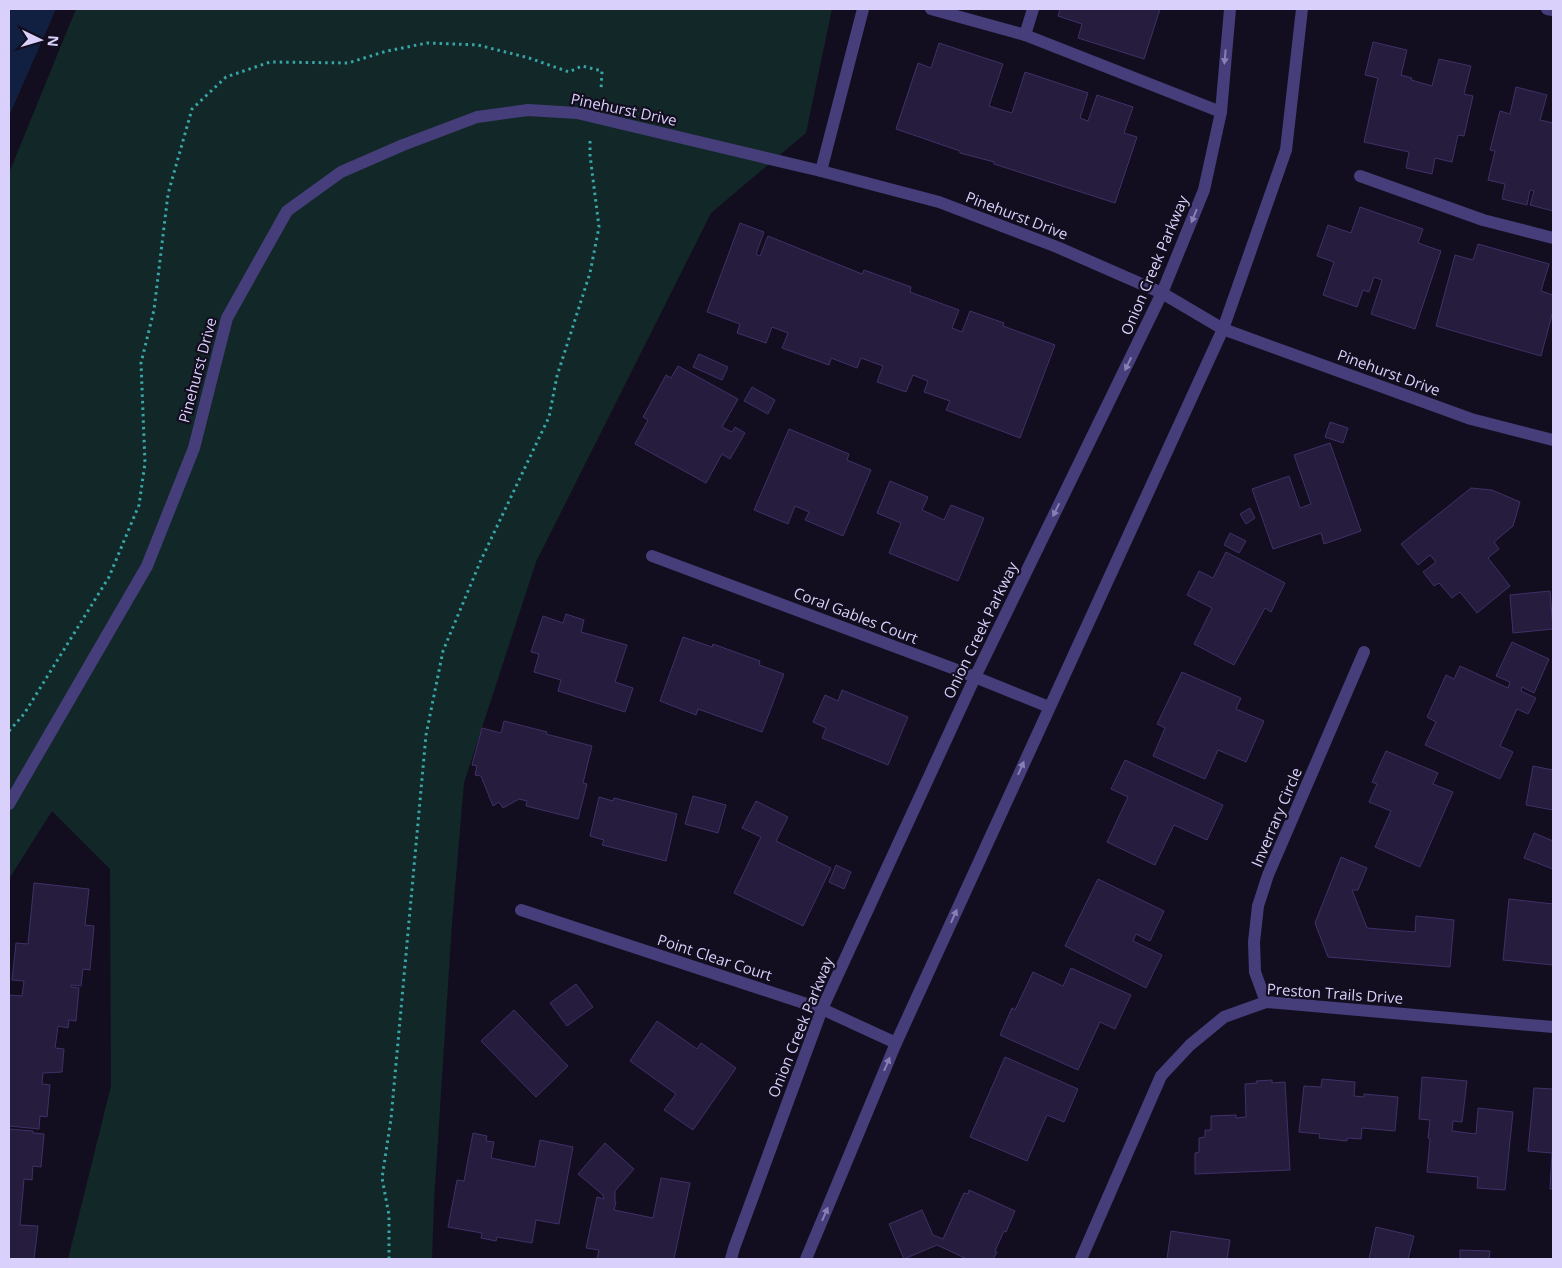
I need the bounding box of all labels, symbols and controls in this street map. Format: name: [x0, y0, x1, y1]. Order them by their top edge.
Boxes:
north arrow: [15, 15, 65, 65]
text: N: [43, 35, 63, 48]
one-way arrow: [1221, 50, 1229, 66]
street label: Pinehurst Drive: [569, 88, 679, 130]
street label: Pinehurst Drive: [963, 186, 1071, 244]
street label: Onion Creek Parkway: [1116, 192, 1193, 338]
one-way arrow: [1189, 209, 1197, 223]
street label: Pinehurst Drive: [173, 315, 221, 425]
street label: Pinehurst Drive: [1335, 344, 1443, 400]
one-way arrow: [1123, 357, 1131, 371]
one-way arrow: [1052, 503, 1060, 517]
street label: Onion Creek Parkway: [938, 558, 1022, 702]
street label: Coral Gables Court: [791, 582, 921, 648]
one-way arrow: [1017, 761, 1025, 775]
street label: Inverrary Circle: [1246, 764, 1306, 870]
one-way arrow: [950, 909, 958, 923]
street label: Point Clear Court: [655, 929, 775, 985]
street label: Onion Creek Parkway: [763, 953, 838, 1100]
street label: Preston Trails Drive: [1266, 978, 1404, 1008]
one-way arrow: [884, 1057, 892, 1071]
one-way arrow: [821, 1207, 829, 1221]

